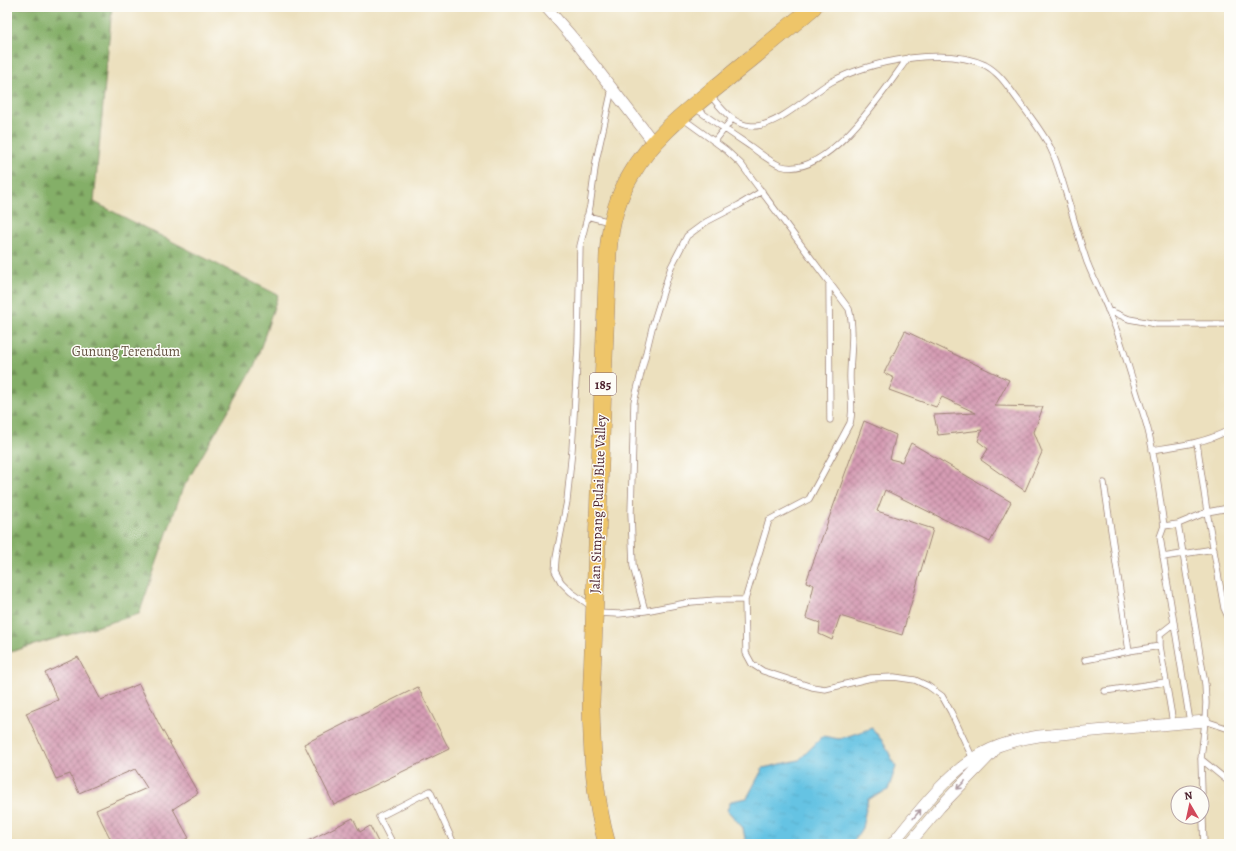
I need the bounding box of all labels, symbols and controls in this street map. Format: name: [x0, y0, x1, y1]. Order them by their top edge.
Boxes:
park label: Gunung Terendum: [72, 342, 181, 361]
road number: 185: [590, 373, 616, 395]
street label: Jalan Simpang Pulai Blue Valley: [585, 413, 611, 594]
one-way arrow: [956, 780, 966, 790]
north arrow: [1170, 785, 1210, 825]
text: N: [1183, 788, 1194, 804]
one-way arrow: [913, 809, 922, 819]

